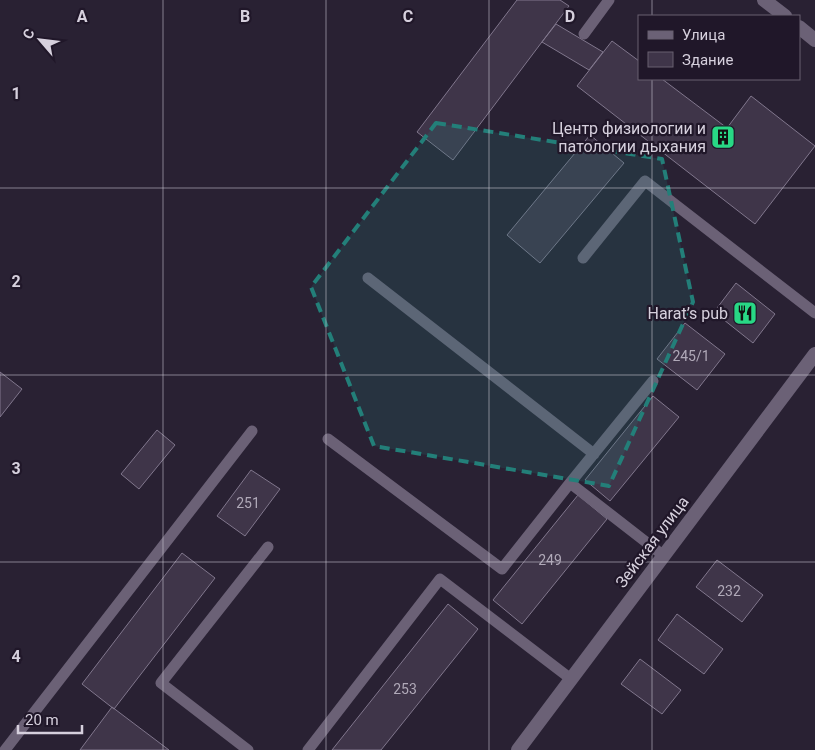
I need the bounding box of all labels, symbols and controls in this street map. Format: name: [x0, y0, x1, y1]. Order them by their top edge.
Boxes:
text: A: [77, 7, 88, 26]
text: B: [240, 7, 250, 26]
text: C: [403, 7, 413, 26]
text: D: [565, 7, 575, 26]
north arrow: [15, 15, 65, 65]
legend: [638, 15, 800, 80]
text: С: [19, 26, 38, 42]
text: Улица: [682, 26, 725, 44]
text: Здание: [682, 51, 733, 69]
text: 1: [11, 84, 21, 103]
place label: Центр физиологии и патологии дыхания: [552, 119, 706, 156]
building icon: Центр физиологии и патологии дыхания: [710, 124, 736, 150]
text: 2: [11, 272, 21, 291]
restaurant icon: Harat’s pub: [732, 300, 758, 326]
place label: Harat’s pub: [647, 304, 728, 323]
house number: 245/1: [672, 348, 710, 364]
text: 3: [11, 459, 21, 478]
street label: Зейская улица: [611, 493, 693, 591]
house number: 251: [236, 495, 260, 511]
house number: 249: [538, 552, 562, 568]
house number: 232: [717, 583, 741, 599]
text: 4: [11, 647, 21, 666]
house number: 253: [393, 681, 417, 697]
scale bar: [18, 702, 81, 734]
text: 20 m: [25, 711, 59, 729]

